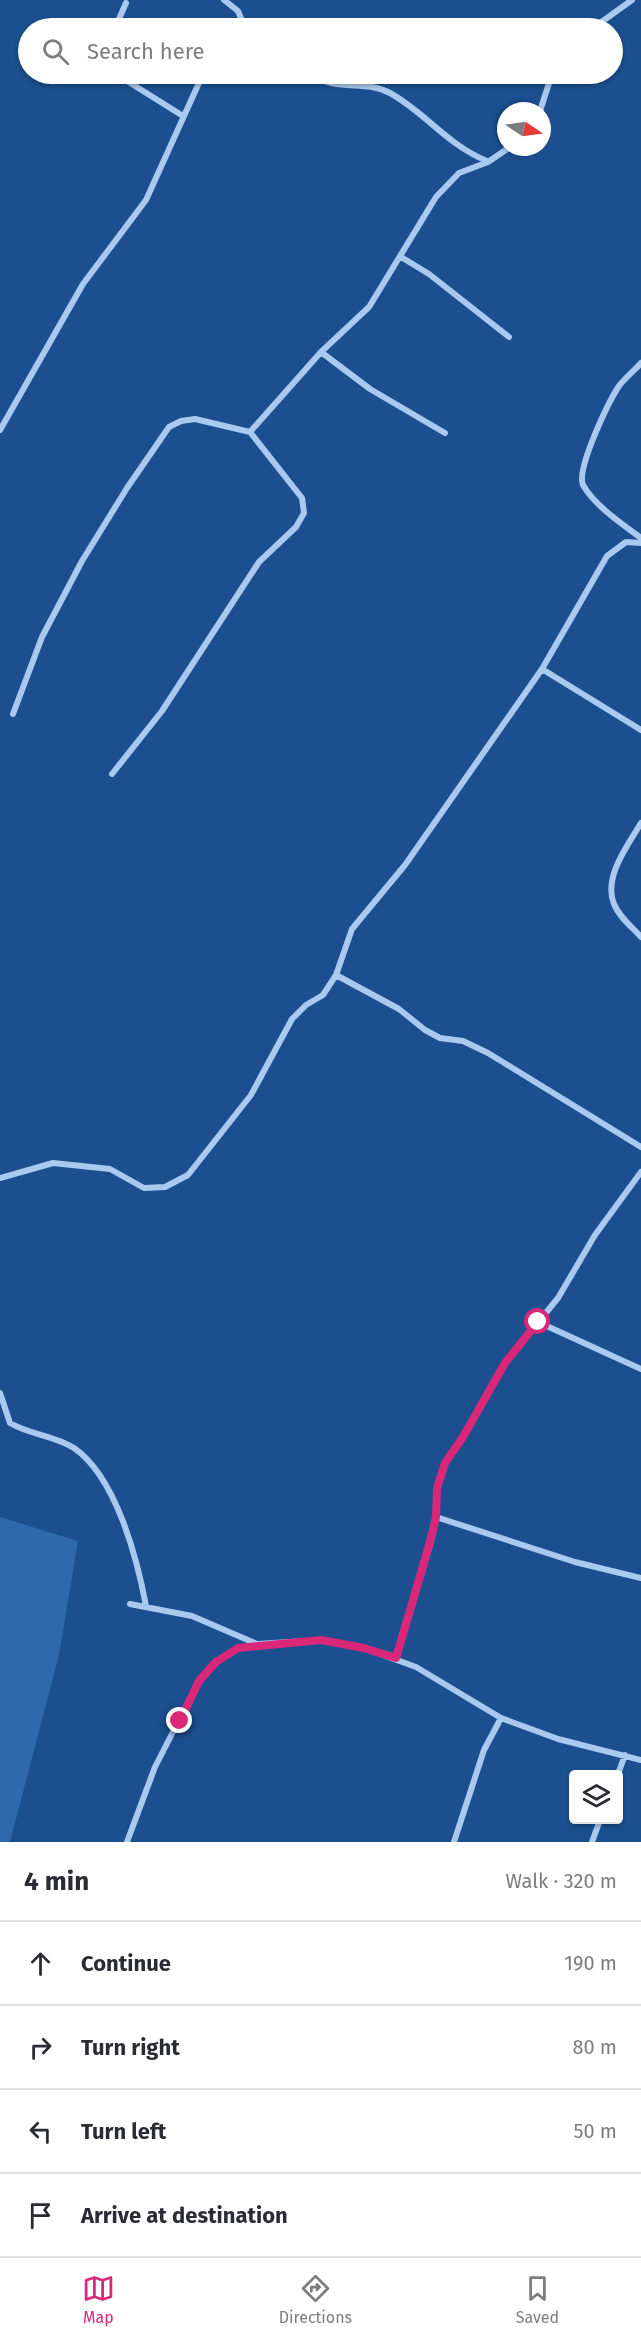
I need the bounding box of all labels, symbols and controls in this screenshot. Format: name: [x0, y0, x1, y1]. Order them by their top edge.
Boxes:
search box: [18, 18, 623, 84]
icon: search: [39, 35, 72, 68]
text: Search here: [87, 38, 205, 65]
north arrow: [497, 102, 551, 156]
route start: [524, 1308, 550, 1334]
route end: [166, 1707, 192, 1733]
map controls: [569, 1770, 623, 1824]
button: layers: [569, 1770, 623, 1824]
text: 4 min: [24, 1866, 89, 1897]
text: Walk · 320 m: [506, 1869, 617, 1893]
icon: ahead: [24, 1947, 57, 1980]
text: Continue: [81, 1950, 171, 1977]
text: 190 m: [564, 1951, 617, 1975]
icon: right: [24, 2031, 57, 2064]
text: Turn right: [81, 2034, 180, 2061]
text: 80 m: [572, 2035, 617, 2059]
icon: left: [24, 2115, 57, 2148]
text: Turn left: [81, 2118, 166, 2145]
text: 50 m: [573, 2119, 617, 2143]
icon: arrive: [24, 2199, 57, 2232]
text: Arrive at destination: [81, 2202, 288, 2229]
tab: Map: [82, 2272, 115, 2327]
tab: Directions: [279, 2272, 352, 2327]
tab: Saved: [516, 2272, 559, 2327]

